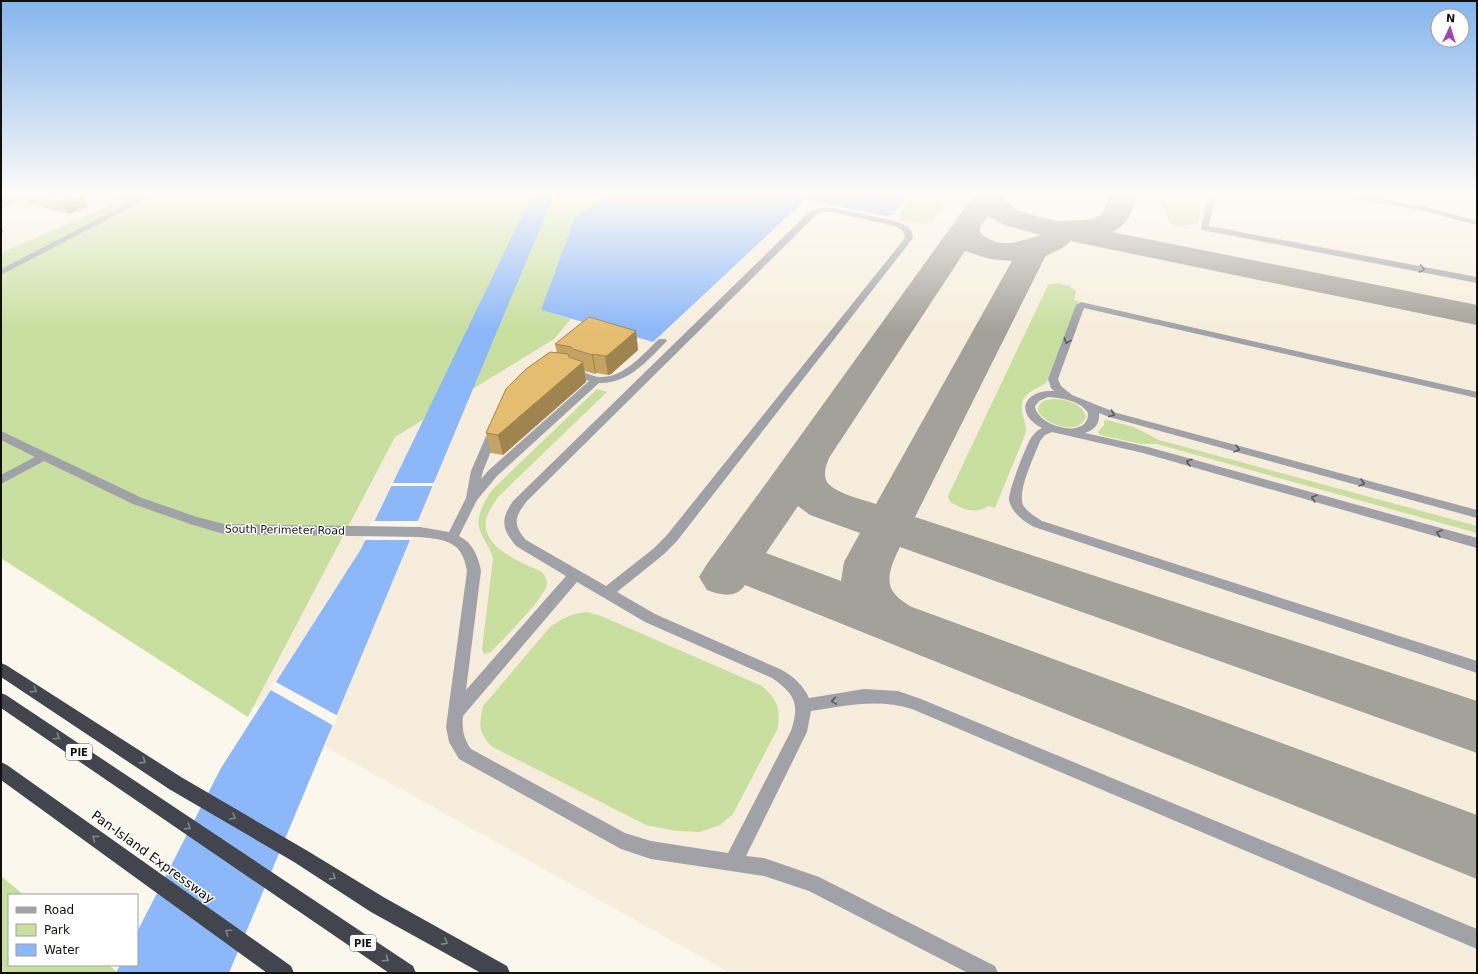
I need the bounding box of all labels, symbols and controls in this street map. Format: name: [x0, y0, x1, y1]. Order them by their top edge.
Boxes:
north arrow: [1430, 8, 1470, 48]
text: N: [1446, 12, 1456, 25]
one-way arrow: [1419, 265, 1425, 273]
one-way arrow: [1064, 338, 1072, 345]
one-way arrow: [1108, 410, 1115, 418]
one-way arrow: [1233, 444, 1240, 453]
one-way arrow: [1186, 459, 1192, 467]
one-way arrow: [1359, 478, 1366, 487]
one-way arrow: [1311, 494, 1318, 502]
street label: South Perimeter Road: [225, 522, 345, 538]
one-way arrow: [1436, 529, 1443, 538]
one-way arrow: [30, 685, 37, 693]
one-way arrow: [831, 696, 837, 705]
one-way arrow: [53, 732, 60, 740]
road number: PIE: [66, 744, 92, 760]
one-way arrow: [139, 757, 146, 764]
street label: Pan-Island Expressway: [89, 807, 218, 907]
one-way arrow: [229, 812, 236, 819]
one-way arrow: [184, 822, 191, 830]
one-way arrow: [92, 835, 99, 843]
one-way arrow: [329, 872, 336, 879]
legend: [8, 894, 138, 966]
text: Road: [44, 903, 74, 917]
text: Park: [44, 923, 70, 937]
one-way arrow: [225, 930, 232, 937]
road number: PIE: [350, 935, 376, 951]
one-way arrow: [441, 938, 448, 945]
text: Water: [44, 943, 80, 957]
one-way arrow: [382, 954, 389, 962]

